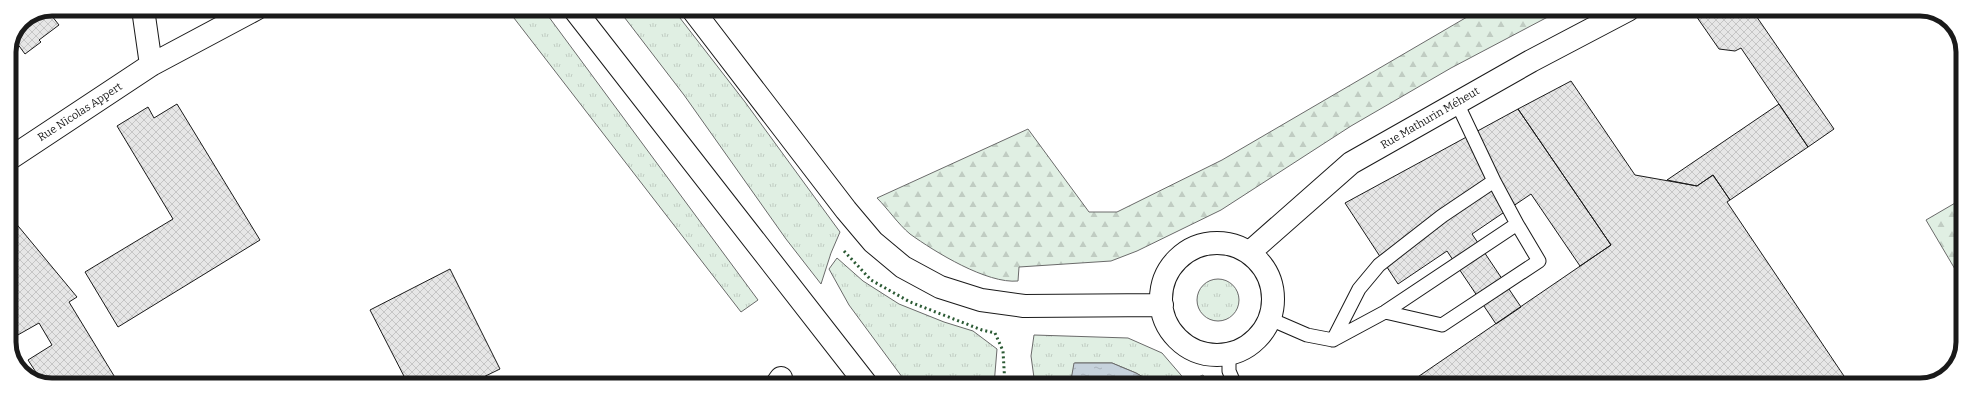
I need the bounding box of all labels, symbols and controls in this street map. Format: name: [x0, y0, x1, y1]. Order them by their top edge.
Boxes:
street label: Rue Nicolas Appert: [35, 80, 125, 144]
street label: Rue Mathurin Méheut: [1378, 84, 1482, 152]

